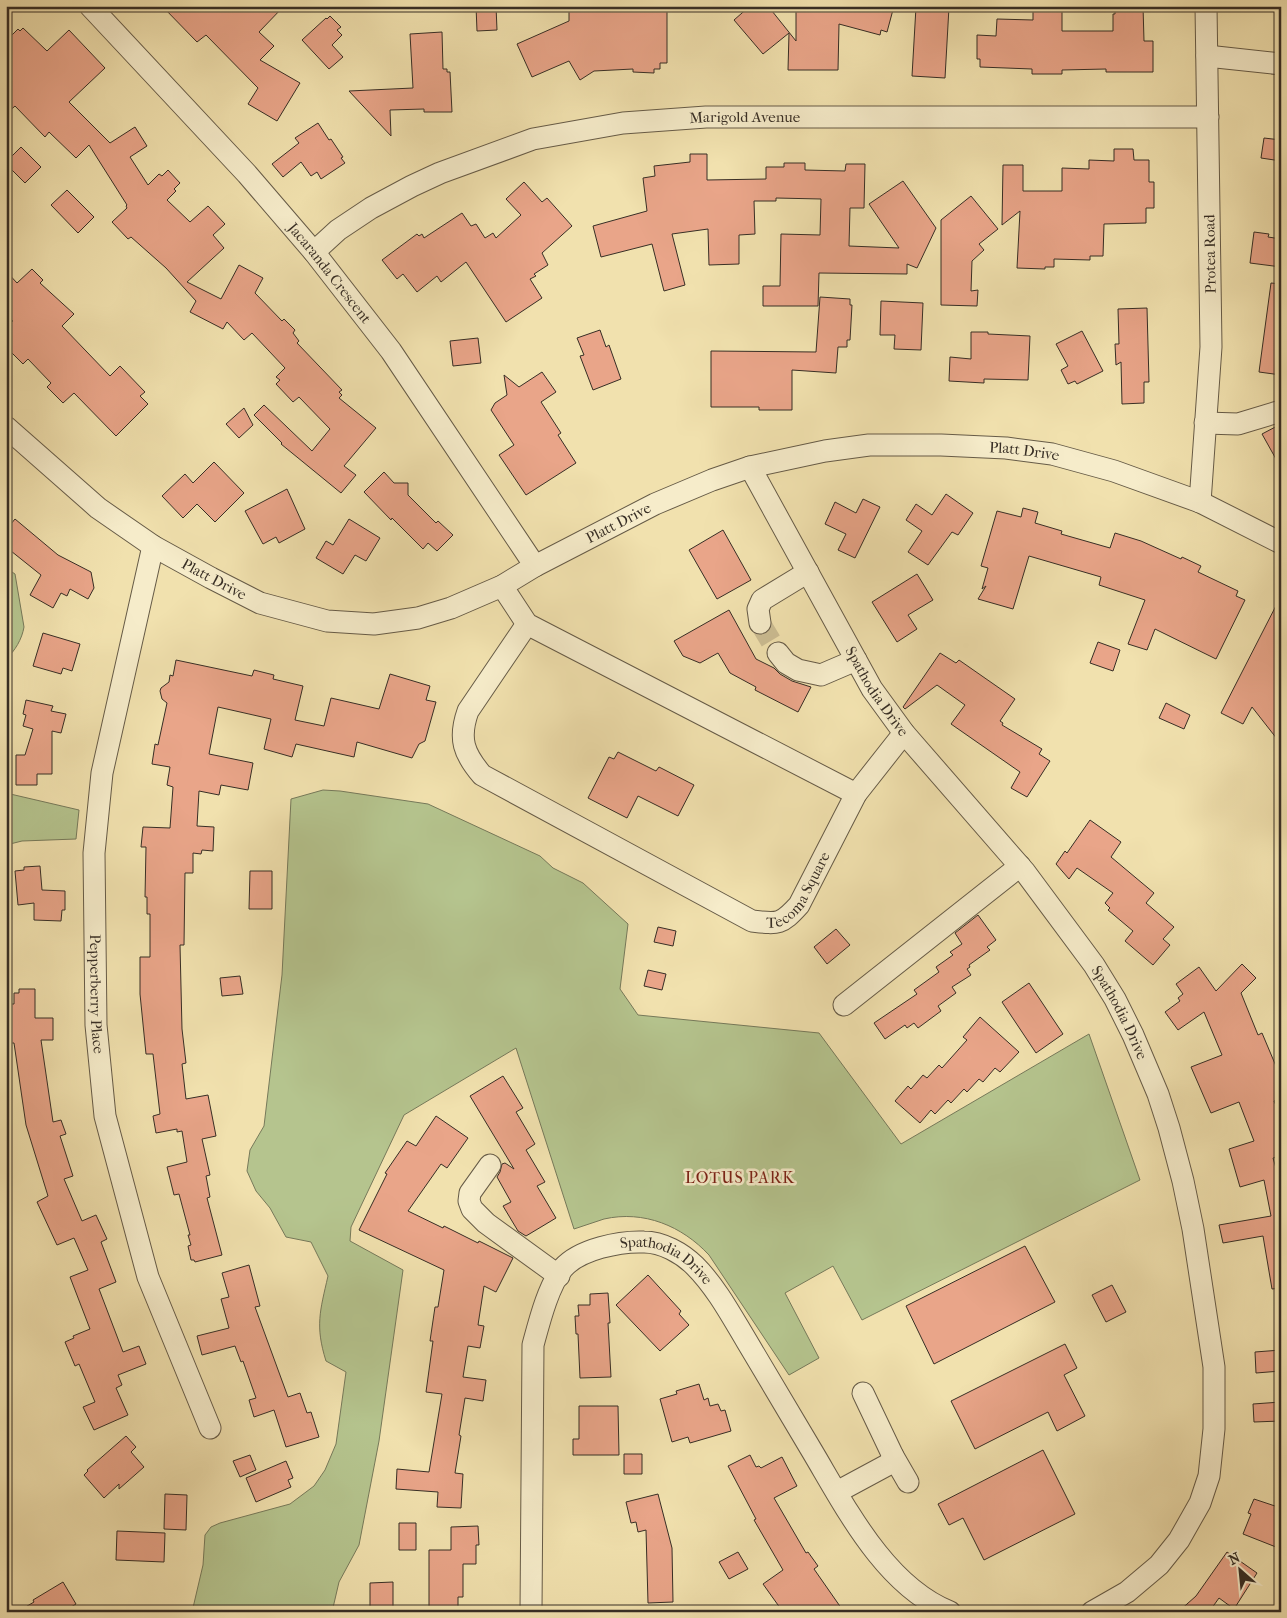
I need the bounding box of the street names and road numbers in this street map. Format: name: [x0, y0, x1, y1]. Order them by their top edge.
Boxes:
street label: Marigold Avenue: [689, 108, 801, 127]
street label: Protea Road: [1200, 213, 1220, 294]
street label: Jacaranda Crescent: [283, 218, 376, 327]
street label: Platt Drive: [989, 438, 1062, 465]
street label: Platt Drive: [583, 498, 654, 547]
street label: Platt Drive: [179, 555, 250, 604]
street label: Spathodia Drive: [841, 643, 913, 740]
street label: Tecoma Square: [766, 848, 834, 932]
street label: Pepperberry Place: [86, 934, 108, 1055]
street label: Spathodia Drive: [1088, 962, 1152, 1063]
street label: Spathodia Drive: [619, 1233, 717, 1288]

